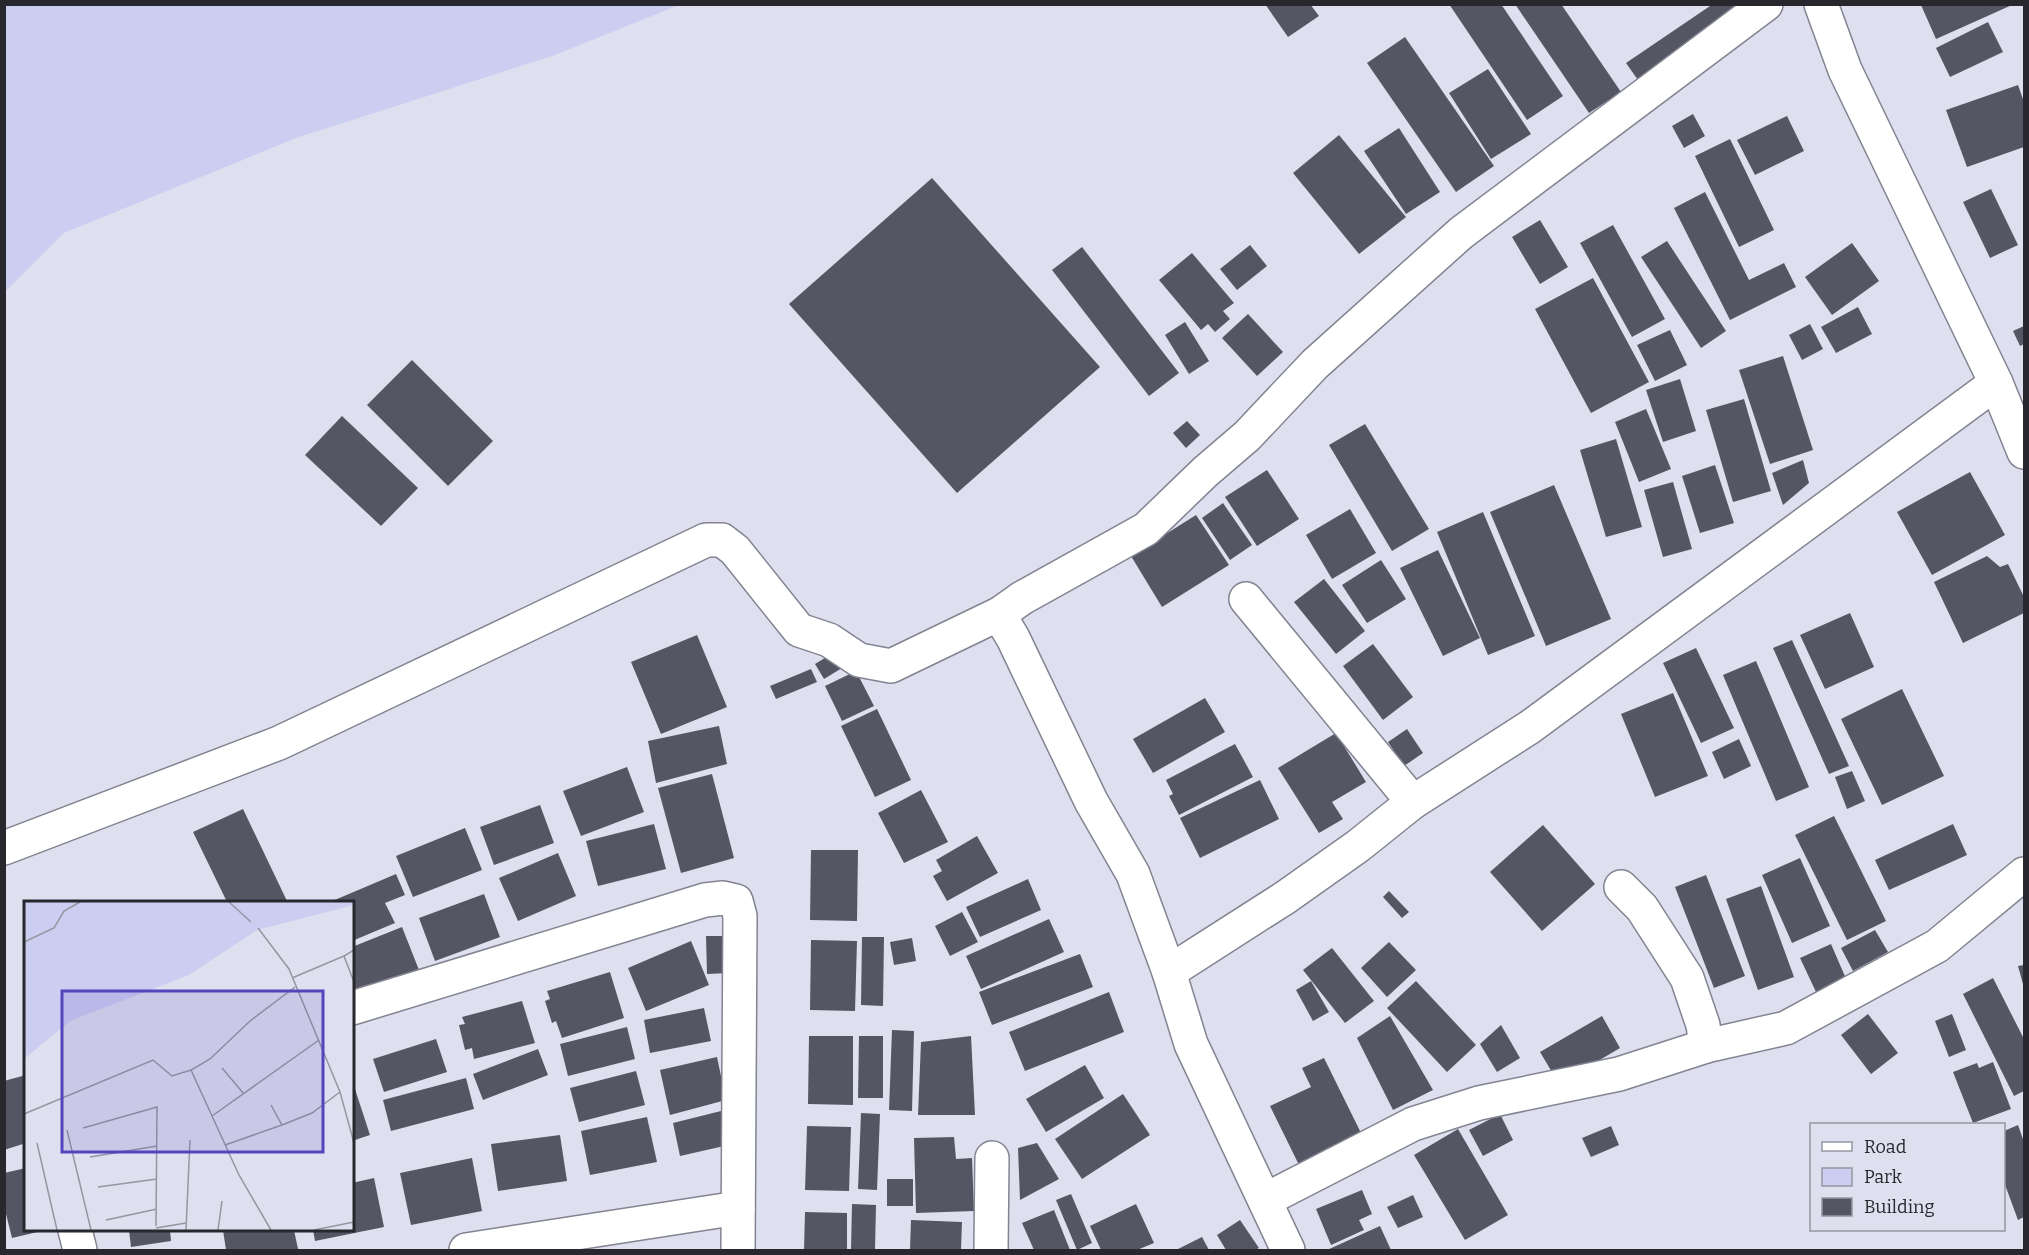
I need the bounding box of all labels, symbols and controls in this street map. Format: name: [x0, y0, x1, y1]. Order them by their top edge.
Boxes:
inset map: [24, 901, 354, 1231]
legend: [1810, 1123, 2005, 1231]
text: Road: [1864, 1136, 1907, 1158]
text: Park: [1864, 1166, 1903, 1188]
text: Building: [1864, 1196, 1935, 1218]

